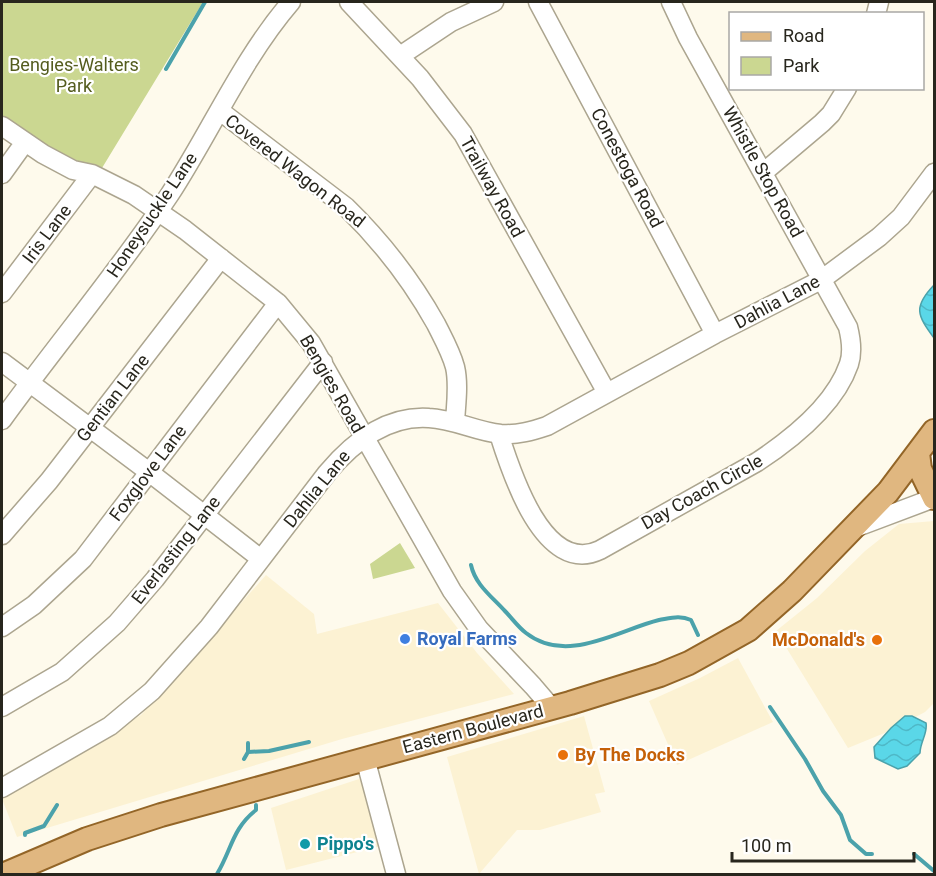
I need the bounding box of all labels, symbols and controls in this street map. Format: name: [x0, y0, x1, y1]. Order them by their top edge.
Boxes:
legend: [729, 12, 924, 90]
text: Road: [783, 25, 824, 46]
park label: Bengies-Walters Park: [9, 54, 139, 96]
text: Park: [783, 55, 820, 76]
street label: Whistle Stop Road: [719, 103, 808, 241]
street label: Conestoga Road: [587, 104, 668, 231]
street label: Covered Wagon Road: [221, 109, 369, 232]
street label: Trailway Road: [456, 133, 529, 241]
street label: Honeysuckle Lane: [102, 148, 201, 281]
street label: Iris Lane: [18, 200, 75, 267]
street label: Dahlia Lane: [731, 270, 823, 333]
street label: Bengies Road: [296, 331, 369, 437]
street label: Gentian Lane: [72, 350, 153, 446]
street label: Foxglove Lane: [105, 421, 191, 525]
street label: Dahlia Lane: [279, 446, 354, 532]
street label: Day Coach Circle: [637, 450, 766, 534]
street label: Everlasting Lane: [127, 491, 224, 608]
place label: Royal Farms: [417, 628, 517, 649]
place label: McDonald's: [772, 629, 865, 650]
marker: Royal Farms: [398, 632, 412, 646]
marker: McDonald's: [870, 633, 884, 647]
street label: Eastern Boulevard: [400, 700, 546, 757]
place label: By The Docks: [575, 744, 685, 765]
marker: By The Docks: [556, 748, 570, 762]
scale bar: [732, 825, 914, 863]
place label: Pippo's: [317, 833, 374, 854]
text: 100 m: [741, 835, 792, 856]
marker: Pippo's: [298, 837, 312, 851]

